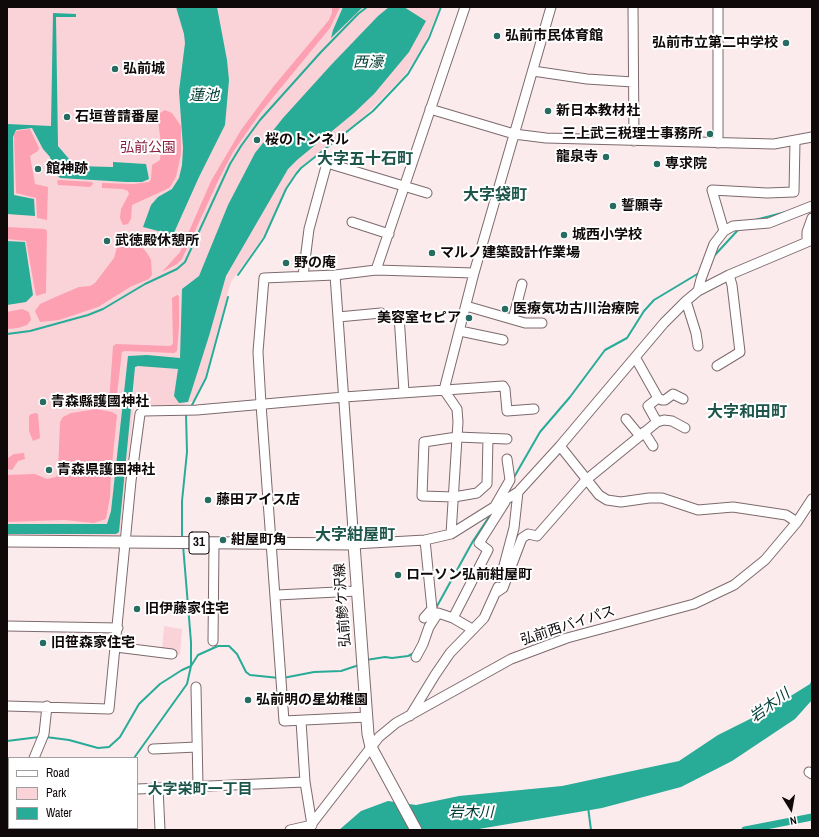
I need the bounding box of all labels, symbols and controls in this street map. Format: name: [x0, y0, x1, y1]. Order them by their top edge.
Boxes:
place label: 弘前市民体育館: [505, 28, 603, 44]
marker: 弘前市民体育館: [492, 31, 502, 41]
place label: 弘前市立第二中学校: [652, 35, 778, 51]
marker: 弘前市立第二中学校: [781, 38, 791, 48]
water label: 西濠: [353, 54, 383, 72]
place label: 弘前城: [123, 61, 165, 77]
marker: 弘前城: [110, 64, 120, 74]
water label: 蓮池: [189, 87, 219, 105]
place label: 新日本教材社: [556, 103, 640, 119]
marker: 新日本教材社: [543, 106, 553, 116]
place label: 石垣普請番屋: [75, 109, 159, 125]
marker: 石垣普請番屋: [62, 112, 72, 122]
place label: 三上武三税理士事務所: [562, 126, 702, 142]
marker: 三上武三税理士事務所: [705, 129, 715, 139]
place label: 桜のトンネル: [265, 132, 349, 148]
marker: 桜のトンネル: [252, 135, 262, 145]
park label: 弘前公園: [120, 140, 176, 156]
place label: 龍泉寺: [556, 149, 598, 165]
district label: 大字五十石町: [317, 150, 413, 170]
marker: 龍泉寺: [601, 152, 611, 162]
place label: 専求院: [665, 156, 707, 172]
marker: 専求院: [652, 159, 662, 169]
place label: 館神跡: [46, 161, 88, 177]
marker: 館神跡: [33, 164, 43, 174]
district label: 大字袋町: [463, 186, 527, 206]
place label: 誓願寺: [621, 198, 663, 214]
marker: 誓願寺: [608, 201, 618, 211]
place label: 城西小学校: [572, 227, 642, 243]
marker: 城西小学校: [559, 230, 569, 240]
place label: 武徳殿休憩所: [115, 233, 199, 249]
marker: 武徳殿休憩所: [102, 236, 112, 246]
place label: マルノ建築設計作業場: [440, 245, 580, 261]
marker: マルノ建築設計作業場: [427, 248, 437, 258]
place label: 野の庵: [294, 255, 336, 271]
marker: 野の庵: [281, 258, 291, 268]
place label: 医療気功古川治療院: [513, 301, 639, 317]
marker: 医療気功古川治療院: [500, 304, 510, 314]
place label: 美容室セピア: [377, 310, 461, 326]
marker: 美容室セピア: [464, 313, 474, 323]
place label: 青森縣護國神社: [51, 394, 149, 410]
marker: 青森縣護國神社: [38, 397, 48, 407]
district label: 大字和田町: [707, 403, 787, 423]
place label: 青森県護国神社: [57, 462, 155, 478]
marker: 青森県護国神社: [44, 465, 54, 475]
place label: 藤田アイス店: [216, 492, 300, 508]
marker: 藤田アイス店: [203, 495, 213, 505]
district label: 大字紺屋町: [315, 526, 395, 546]
road number: 31: [189, 532, 209, 554]
place label: 紺屋町角: [231, 532, 287, 548]
marker: 紺屋町角: [218, 535, 228, 545]
street label: 弘前鰺ケ沢線: [332, 563, 354, 647]
place label: ローソン弘前紺屋町: [406, 567, 532, 583]
marker: ローソン弘前紺屋町: [393, 570, 403, 580]
place label: 旧伊藤家住宅: [145, 601, 229, 617]
street label: 弘前西バイパス: [519, 603, 617, 649]
marker: 旧伊藤家住宅: [132, 604, 142, 614]
place label: 旧笹森家住宅: [51, 635, 135, 651]
marker: 旧笹森家住宅: [38, 638, 48, 648]
water label: 岩木川: [747, 685, 793, 727]
place label: 弘前明の星幼稚園: [256, 692, 368, 708]
marker: 弘前明の星幼稚園: [243, 695, 253, 705]
legend: [8, 757, 138, 829]
text: Road: [46, 765, 70, 781]
district label: 大字栄町一丁目: [148, 781, 252, 799]
text: Park: [46, 785, 66, 801]
north arrow: [771, 789, 811, 829]
water label: 岩木川: [449, 804, 493, 822]
text: Water: [46, 805, 72, 821]
text: N: [789, 813, 798, 828]

